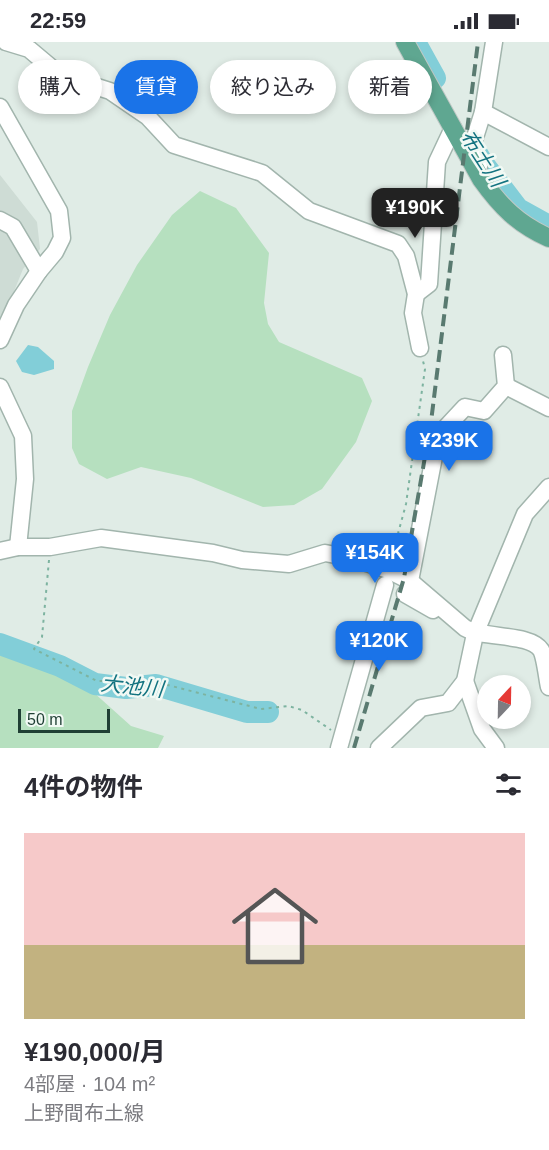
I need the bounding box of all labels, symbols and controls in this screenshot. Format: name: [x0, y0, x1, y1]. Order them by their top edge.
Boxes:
text: 22:59: [30, 8, 86, 33]
chip: 購入: [18, 60, 102, 114]
chip: 賃貸: [114, 60, 198, 114]
chip: 絞り込み: [210, 60, 336, 114]
chip: 新着: [348, 60, 432, 114]
water label: 布土川: [456, 125, 511, 192]
pin: ¥190K: [373, 188, 457, 239]
text: ¥190K: [386, 196, 444, 218]
pin: ¥239K: [407, 421, 491, 472]
text: ¥239K: [420, 429, 478, 451]
pin: ¥154K: [333, 533, 417, 584]
text: ¥154K: [346, 541, 404, 563]
pin: ¥120K: [337, 621, 421, 672]
text: ¥120K: [350, 629, 408, 651]
water label: 大池川: [99, 671, 167, 701]
north arrow: [477, 675, 531, 729]
map controls: [477, 675, 531, 729]
scale bar: [18, 706, 110, 734]
text: 50 m: [27, 711, 63, 728]
icon: filters: [492, 768, 525, 801]
text: 4件の物件: [24, 772, 142, 802]
icon: home: [221, 872, 329, 980]
text: ¥190,000/月: [24, 1037, 166, 1067]
text: 4部屋 · 104 m²: [24, 1073, 155, 1095]
text: 上野間布土線: [24, 1102, 144, 1124]

